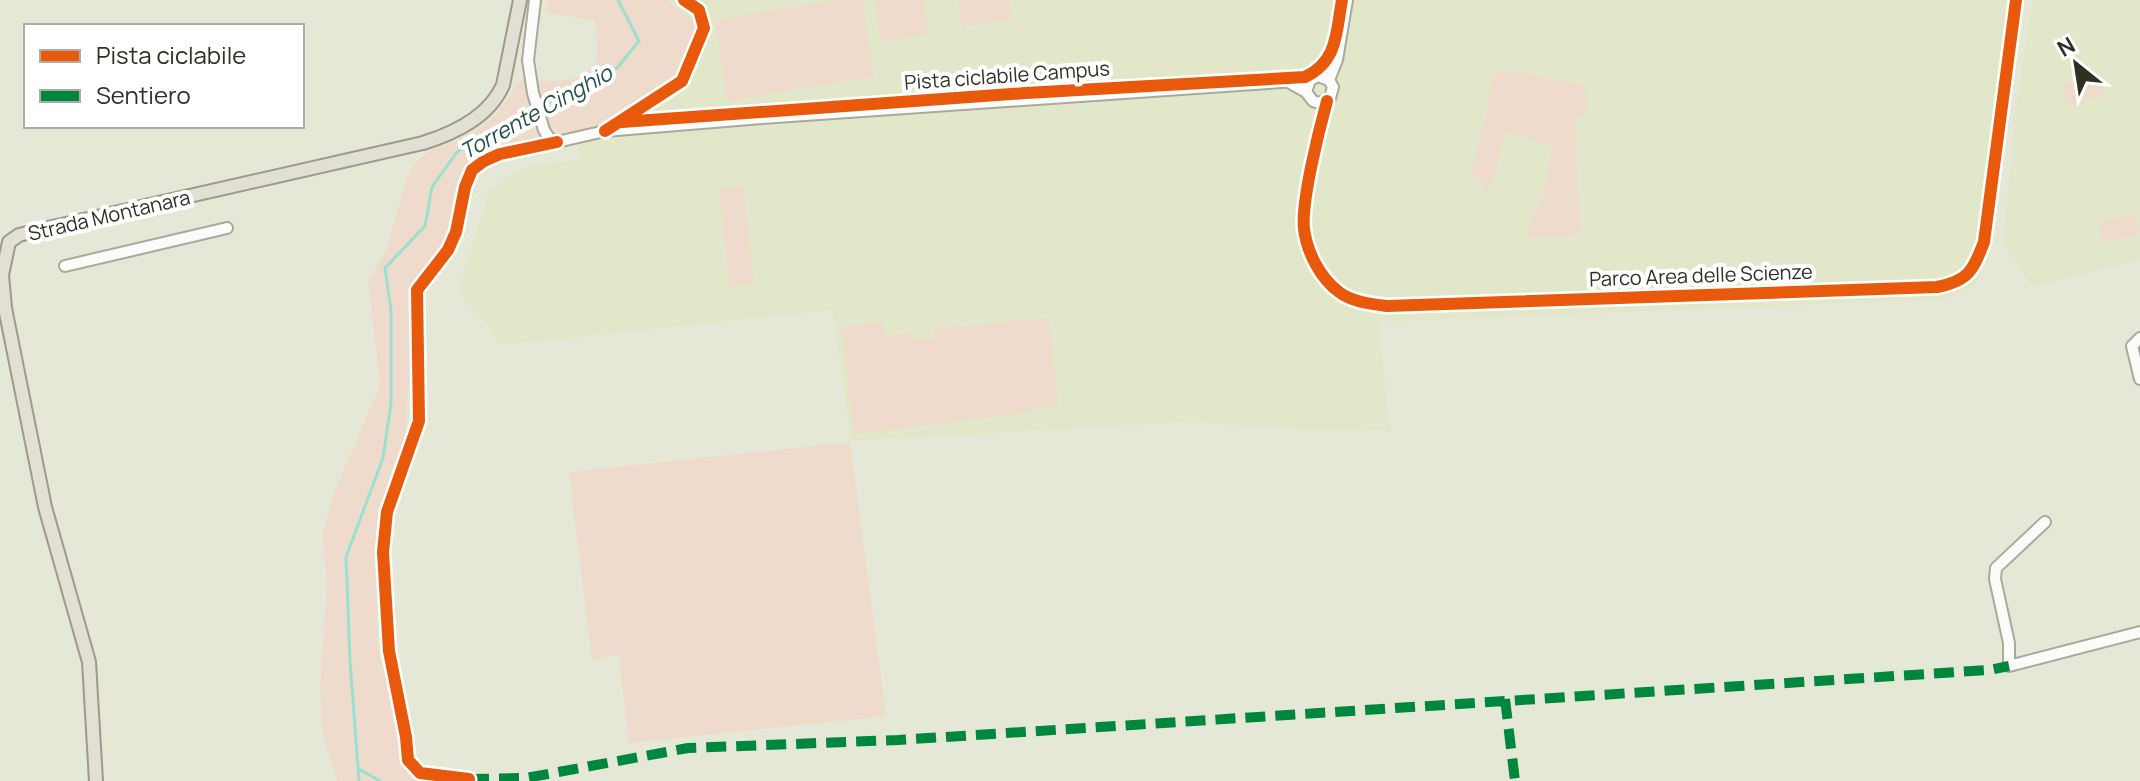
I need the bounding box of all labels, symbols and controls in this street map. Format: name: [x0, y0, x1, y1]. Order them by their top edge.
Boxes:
legend: [24, 24, 304, 128]
north arrow: [2036, 24, 2116, 104]
text: N: [2052, 30, 2080, 64]
text: Pista ciclabile: [96, 38, 246, 71]
street label: Pista ciclabile Campus: [903, 54, 1111, 96]
water label: Torrente Cinghio: [455, 57, 619, 166]
text: Sentiero: [96, 78, 191, 111]
street label: Strada Montanara: [25, 183, 193, 247]
street label: Parco Area delle Scienze: [1589, 258, 1813, 292]

